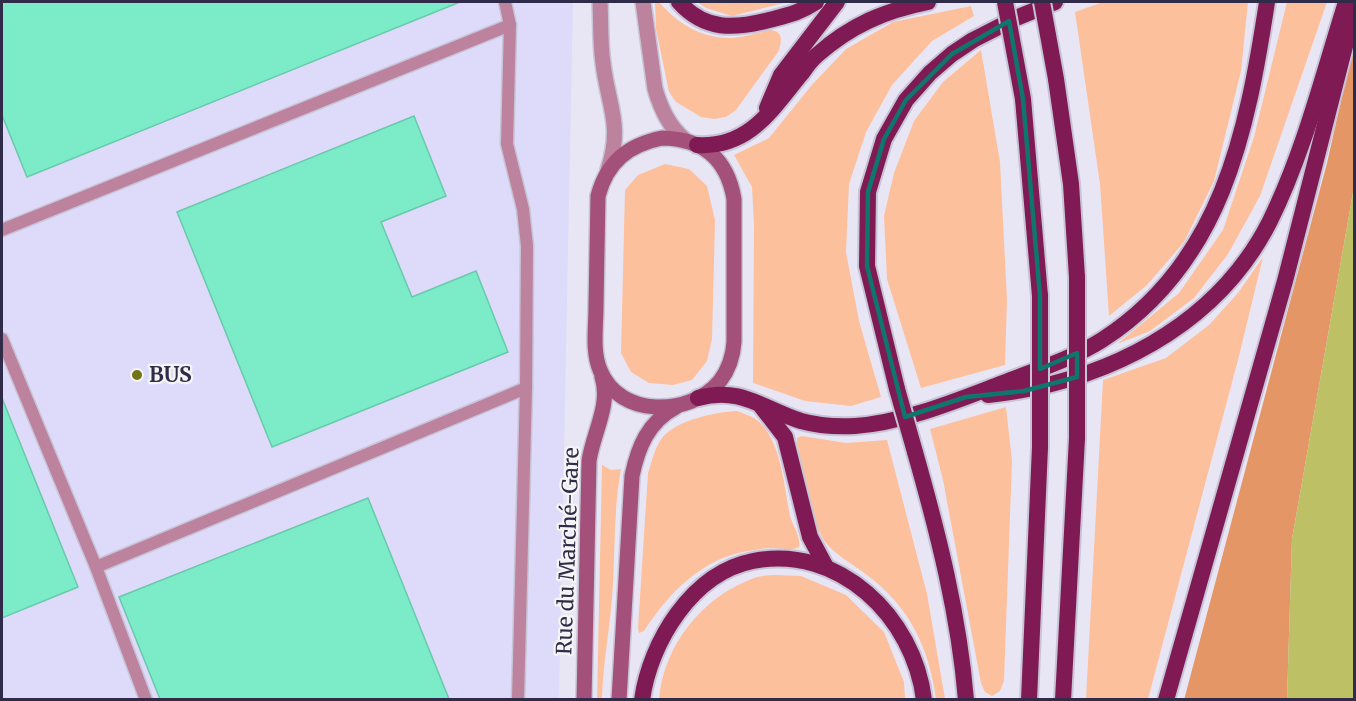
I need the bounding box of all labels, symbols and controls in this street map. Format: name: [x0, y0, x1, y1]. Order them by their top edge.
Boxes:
place label: BUS: [149, 361, 192, 388]
marker: BUS: [130, 368, 144, 382]
street label: Rue du Marché-Gare: [550, 447, 585, 655]

